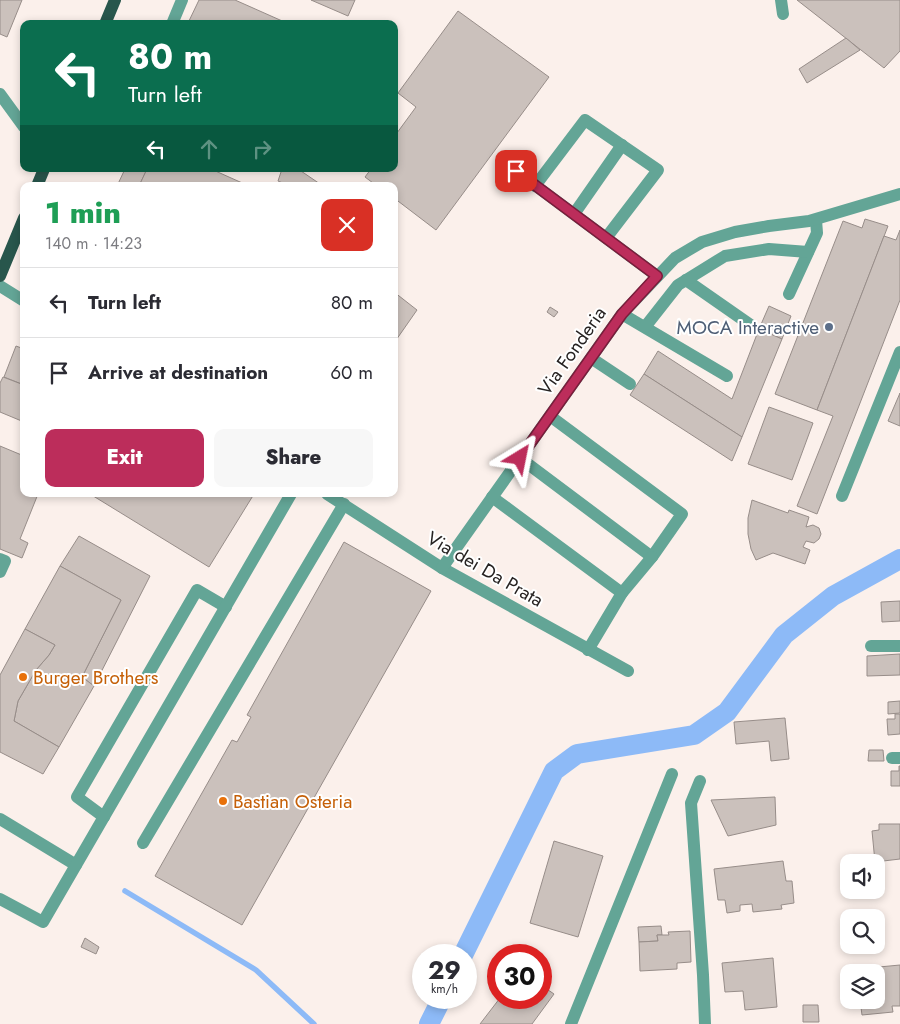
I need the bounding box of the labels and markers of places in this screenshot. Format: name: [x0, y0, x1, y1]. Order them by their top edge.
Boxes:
pin: [495, 150, 537, 192]
place label: MOCA Interactive: [677, 314, 819, 341]
marker: MOCA Interactive: [823, 321, 835, 333]
place label: Burger Brothers: [33, 664, 159, 691]
marker: Burger Brothers: [17, 671, 29, 683]
place label: Bastian Osteria: [233, 788, 352, 815]
marker: Bastian Osteria: [217, 795, 229, 807]

